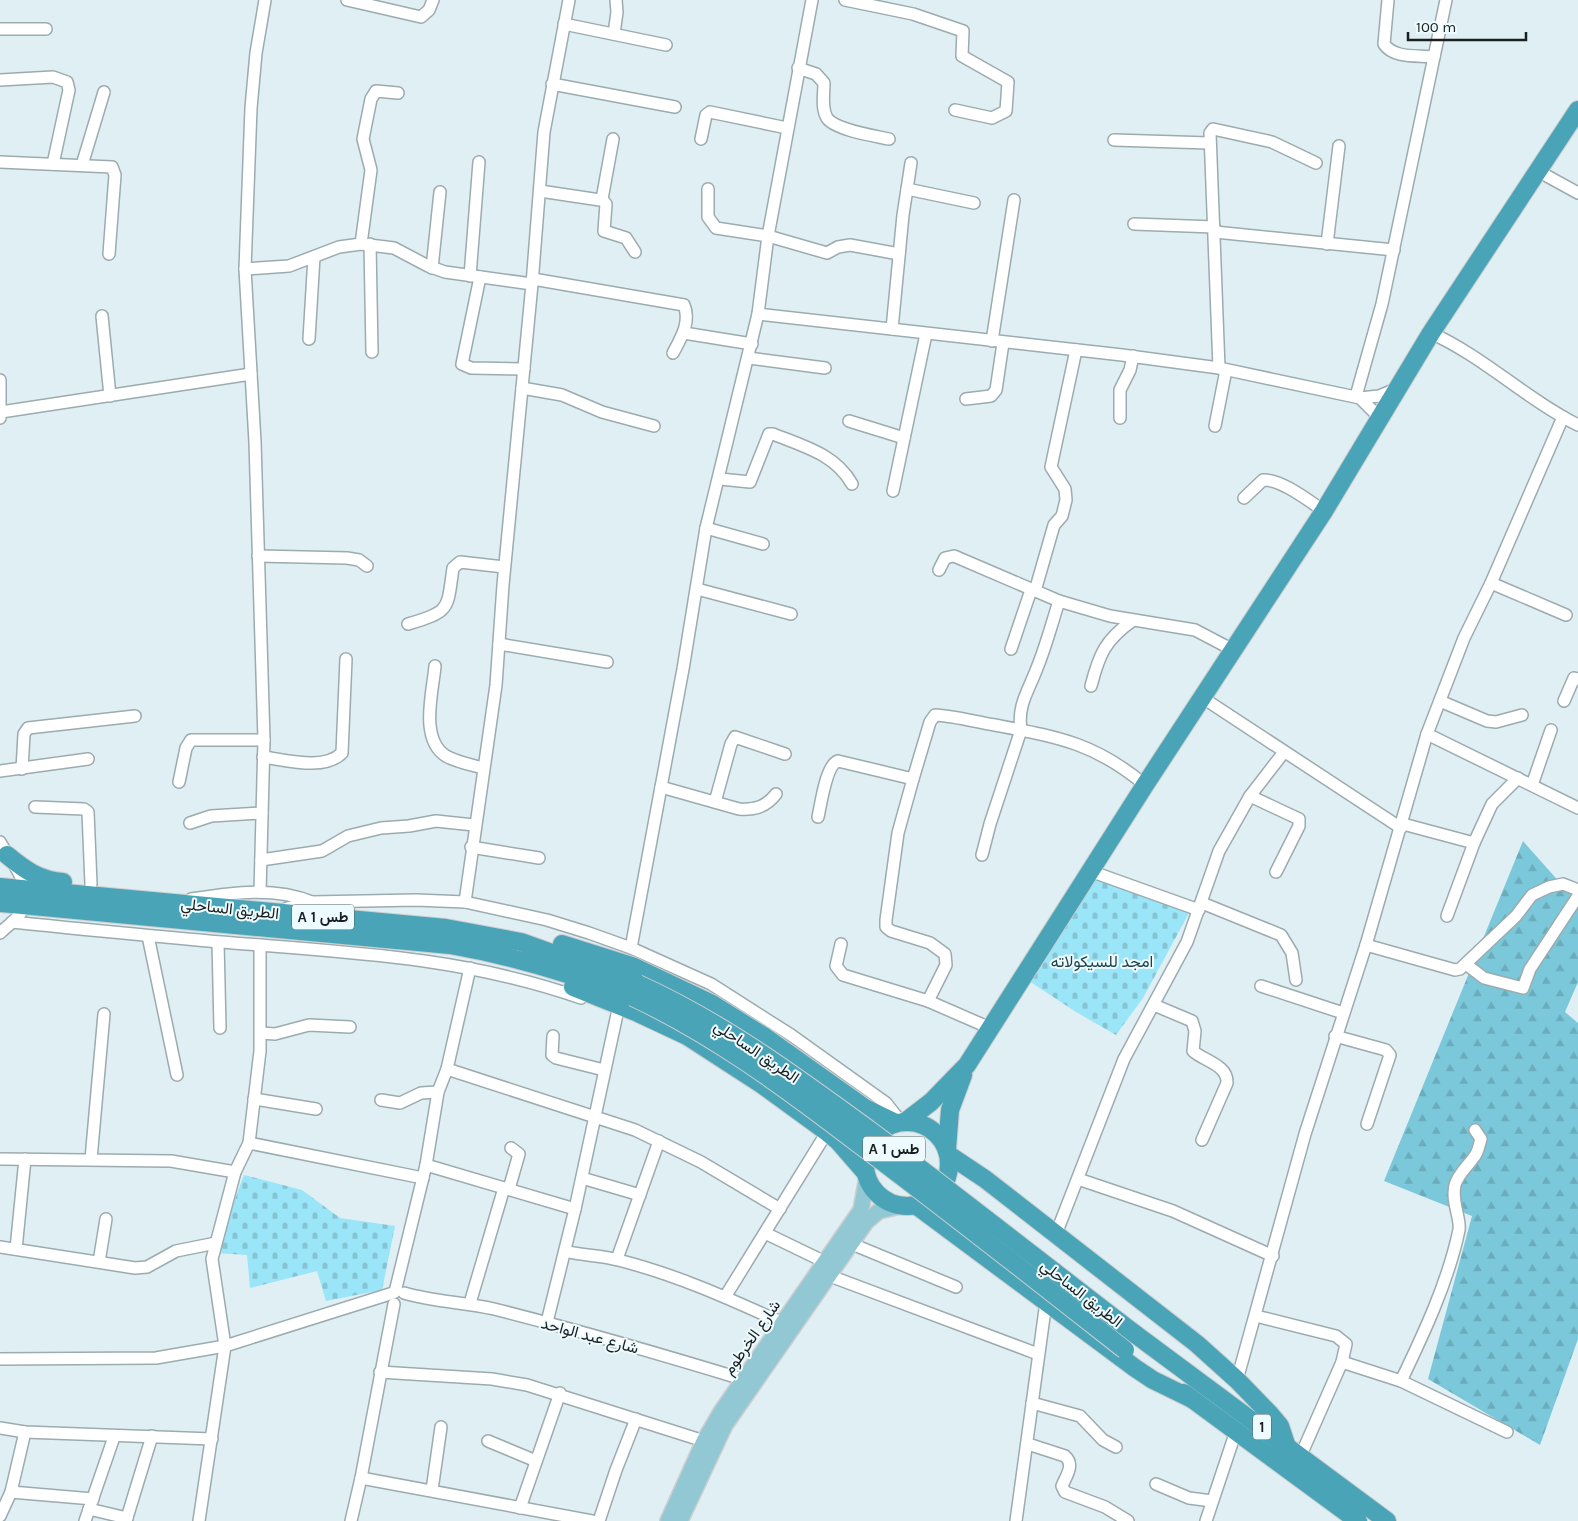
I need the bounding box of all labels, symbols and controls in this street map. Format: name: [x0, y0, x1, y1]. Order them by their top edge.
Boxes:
scale bar: [1408, 10, 1526, 42]
text: 100 m: [1416, 18, 1456, 36]
street label: الطريق الساحلي: [179, 894, 280, 927]
road number: A 1 طس: [292, 904, 354, 930]
park label: امجد للسيكولاته: [1051, 952, 1153, 972]
street label: الطريق الساحلي: [708, 1016, 803, 1090]
road number: A 1 طس: [863, 1136, 925, 1162]
street label: الطريق الساحلي: [1035, 1256, 1126, 1334]
street label: شارع الخرطوم: [719, 1296, 786, 1380]
street label: شارع عبد الواحد: [538, 1313, 641, 1360]
road number: 1: [1253, 1414, 1271, 1440]

